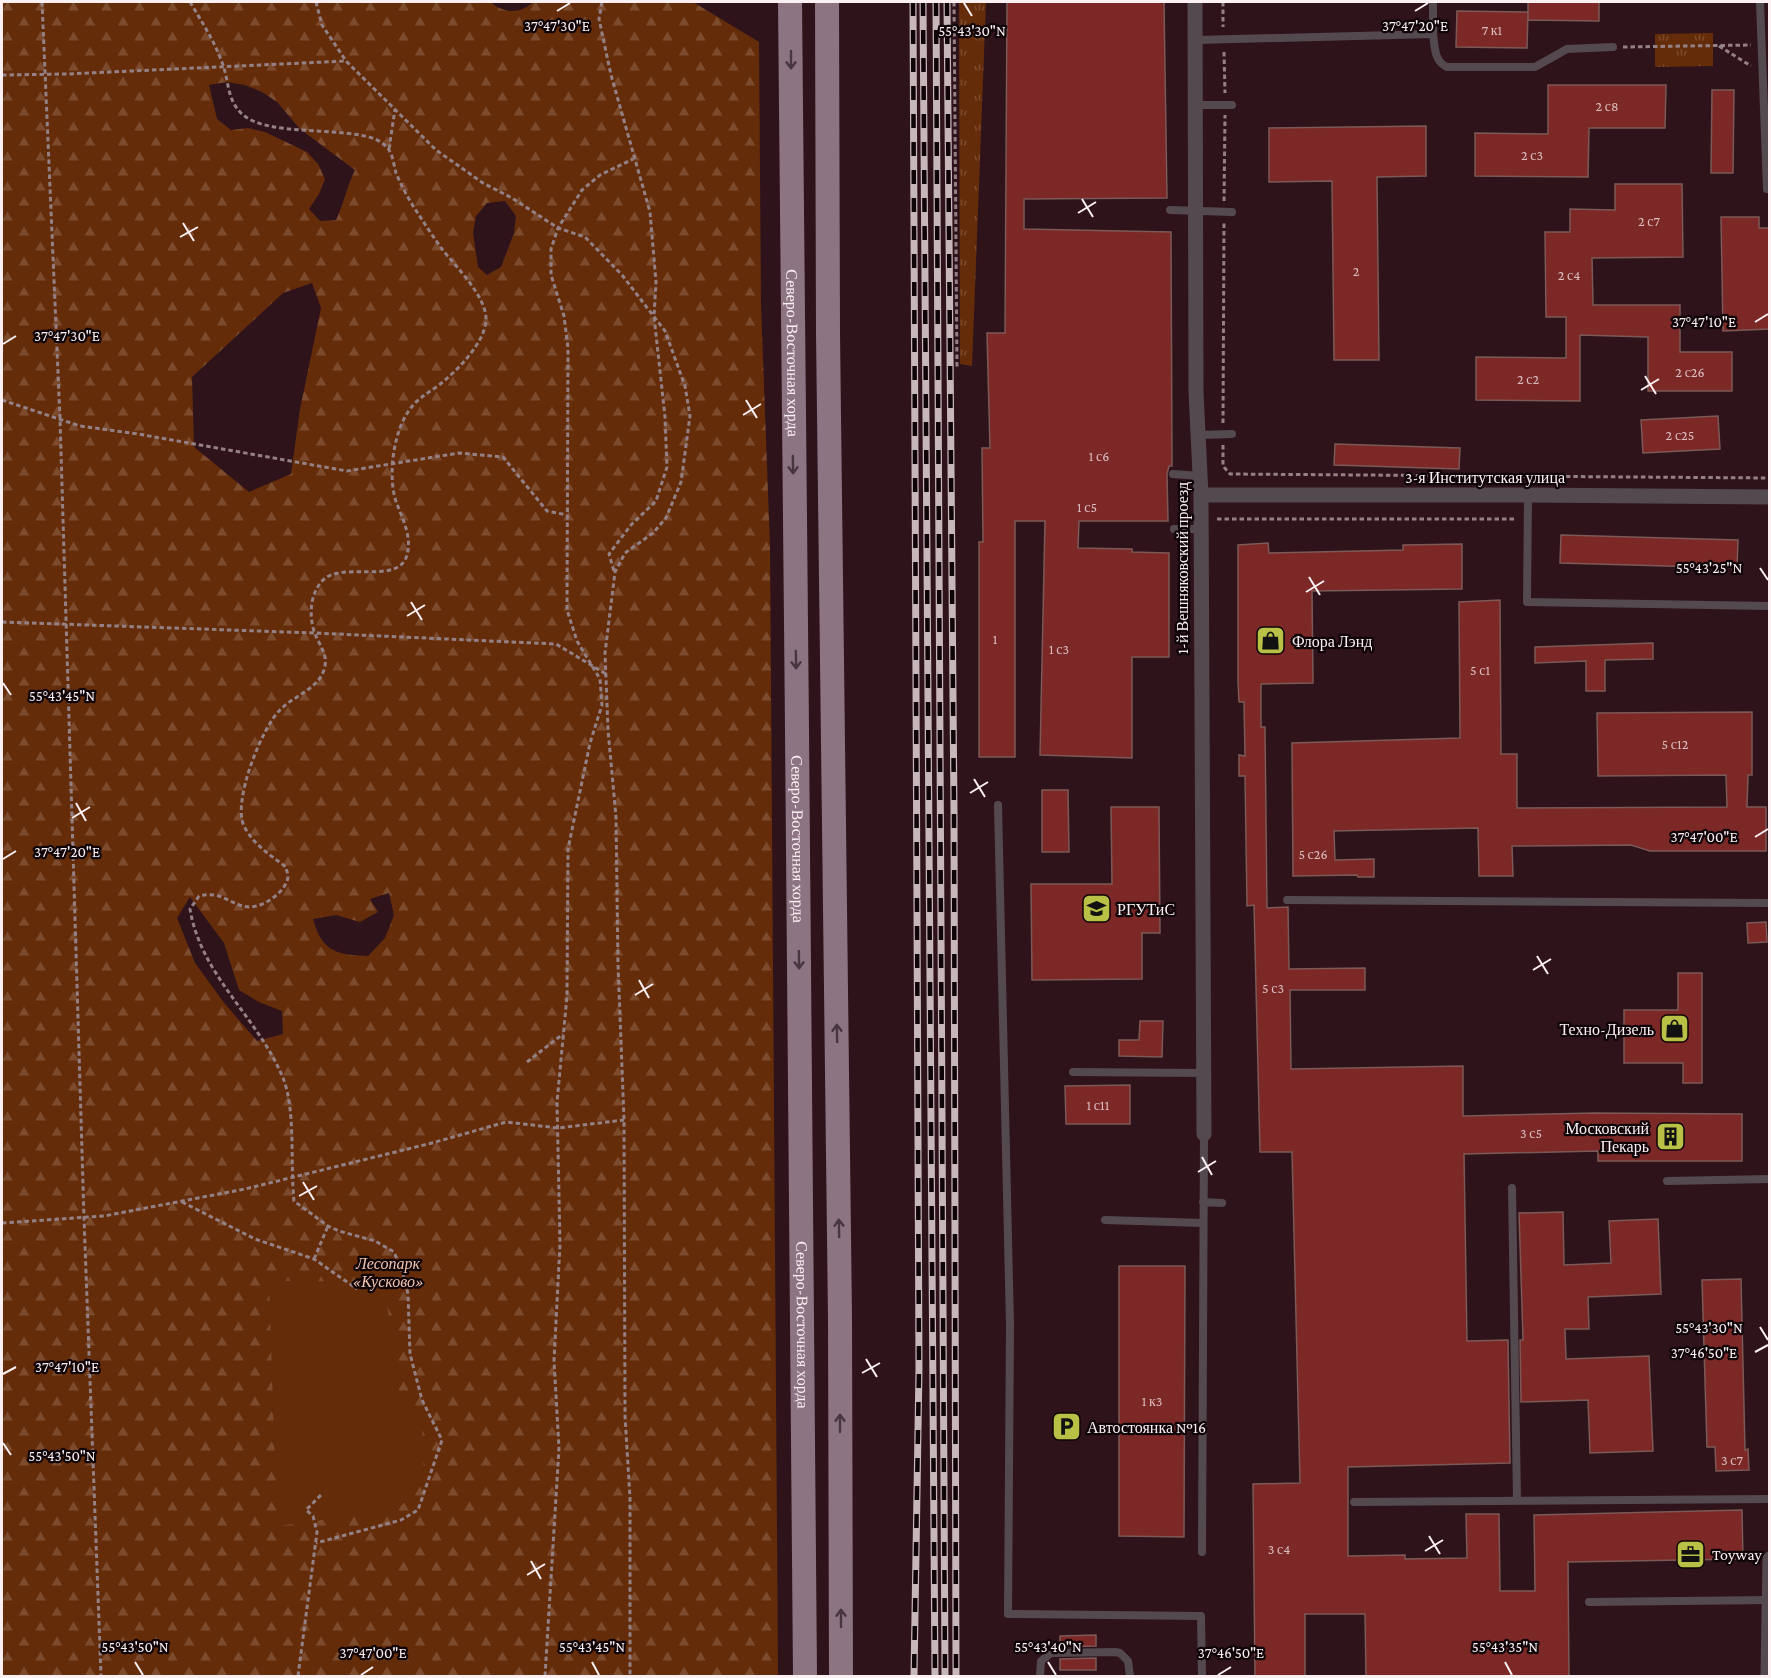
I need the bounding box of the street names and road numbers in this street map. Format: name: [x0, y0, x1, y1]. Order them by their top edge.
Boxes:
street label: Северо-Восточная хорда: [783, 269, 802, 437]
street label: 3-я Институтская улица: [1405, 469, 1565, 487]
street label: 1-й Вешняковский проезд: [1174, 482, 1192, 654]
street label: Северо-Восточная хорда: [788, 755, 807, 923]
street label: Северо-Восточная хорда: [793, 1241, 812, 1409]

